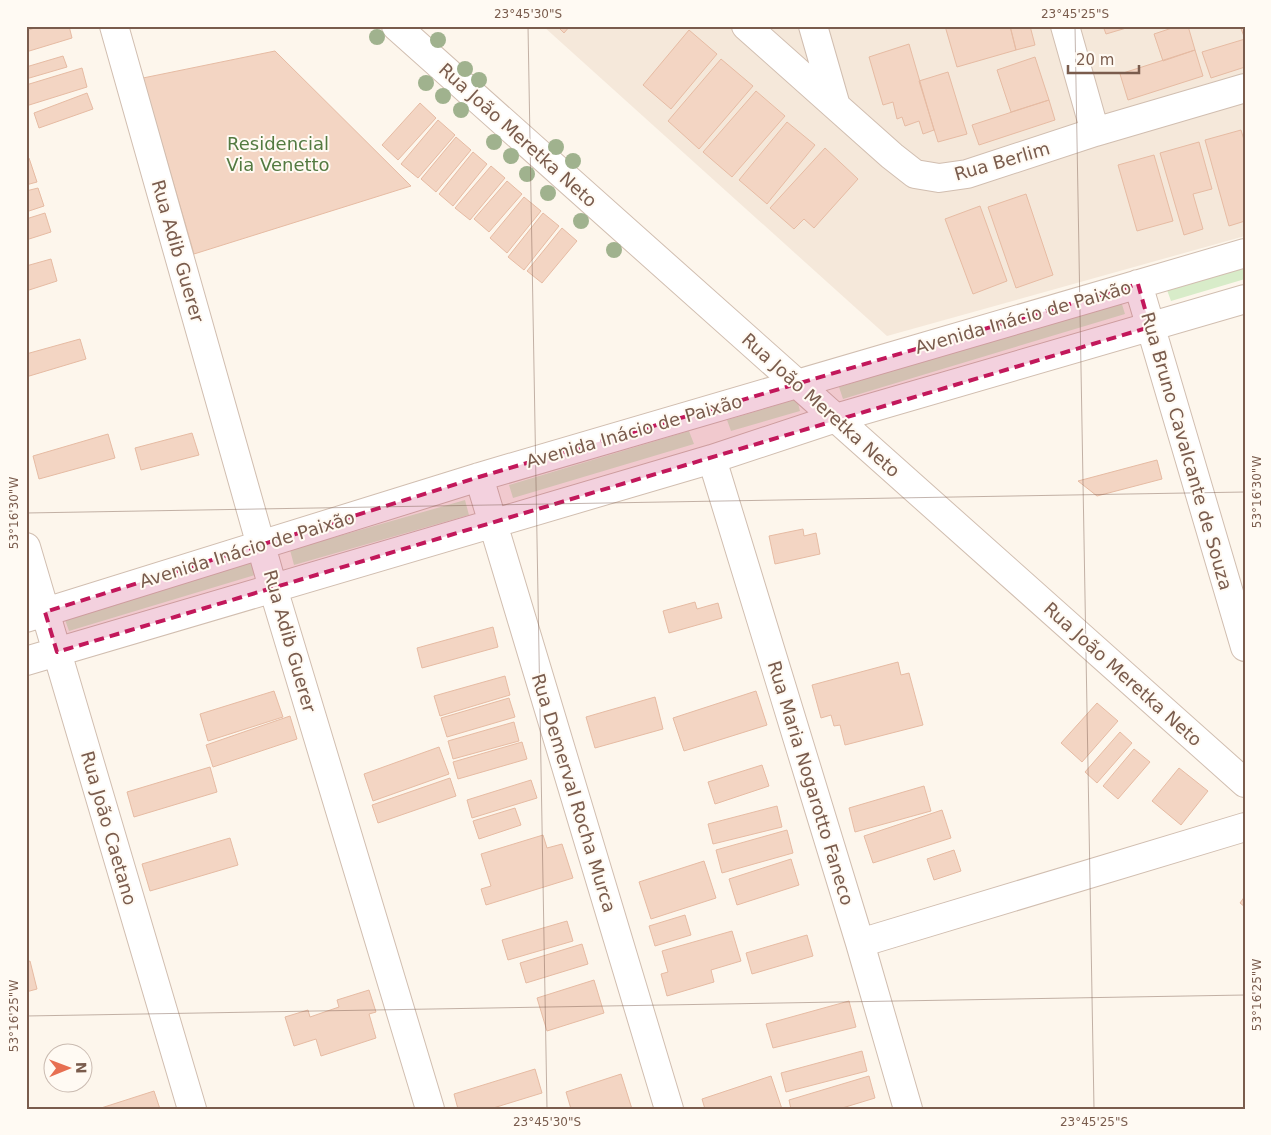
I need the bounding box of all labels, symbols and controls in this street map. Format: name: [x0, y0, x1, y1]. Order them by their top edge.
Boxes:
text: 23°45'30"S: [494, 7, 562, 21]
text: 23°45'25"S: [1041, 7, 1109, 21]
scale bar: [1068, 42, 1140, 74]
text: 20 m: [1076, 51, 1114, 69]
street label: Rua João Meretka Neto: [435, 59, 601, 211]
park label: Residencial Via Venetto: [226, 133, 330, 175]
street label: Rua Berlim: [952, 137, 1052, 185]
street label: Rua Adib Guerer: [148, 177, 209, 325]
street label: Avenida Inácio de Paixão: [912, 276, 1134, 358]
street label: Rua Bruno Cavalcante de Souza: [1137, 310, 1237, 592]
street label: Rua João Meretka Neto: [738, 329, 904, 481]
street label: Avenida Inácio de Paixão: [523, 390, 745, 472]
text: 53°16'30"W: [1250, 456, 1264, 528]
text: 53°16'30"W: [7, 477, 21, 549]
street label: Avenida Inácio de Paixão: [137, 506, 357, 592]
street label: Rua Adib Guerer: [260, 567, 321, 715]
street label: Rua João Meretka Neto: [1040, 598, 1206, 750]
street label: Rua Maria Nogarotto Faneco: [764, 658, 858, 908]
street label: Rua Demerval Rocha Murca: [528, 671, 620, 915]
street label: Rua João Caetano: [77, 749, 141, 907]
text: 53°16'25"W: [1250, 959, 1264, 1031]
text: 53°16'25"W: [7, 980, 21, 1052]
north arrow: [42, 1042, 92, 1092]
text: N: [73, 1062, 89, 1074]
text: 23°45'30"S: [513, 1115, 581, 1129]
text: 23°45'25"S: [1060, 1115, 1128, 1129]

